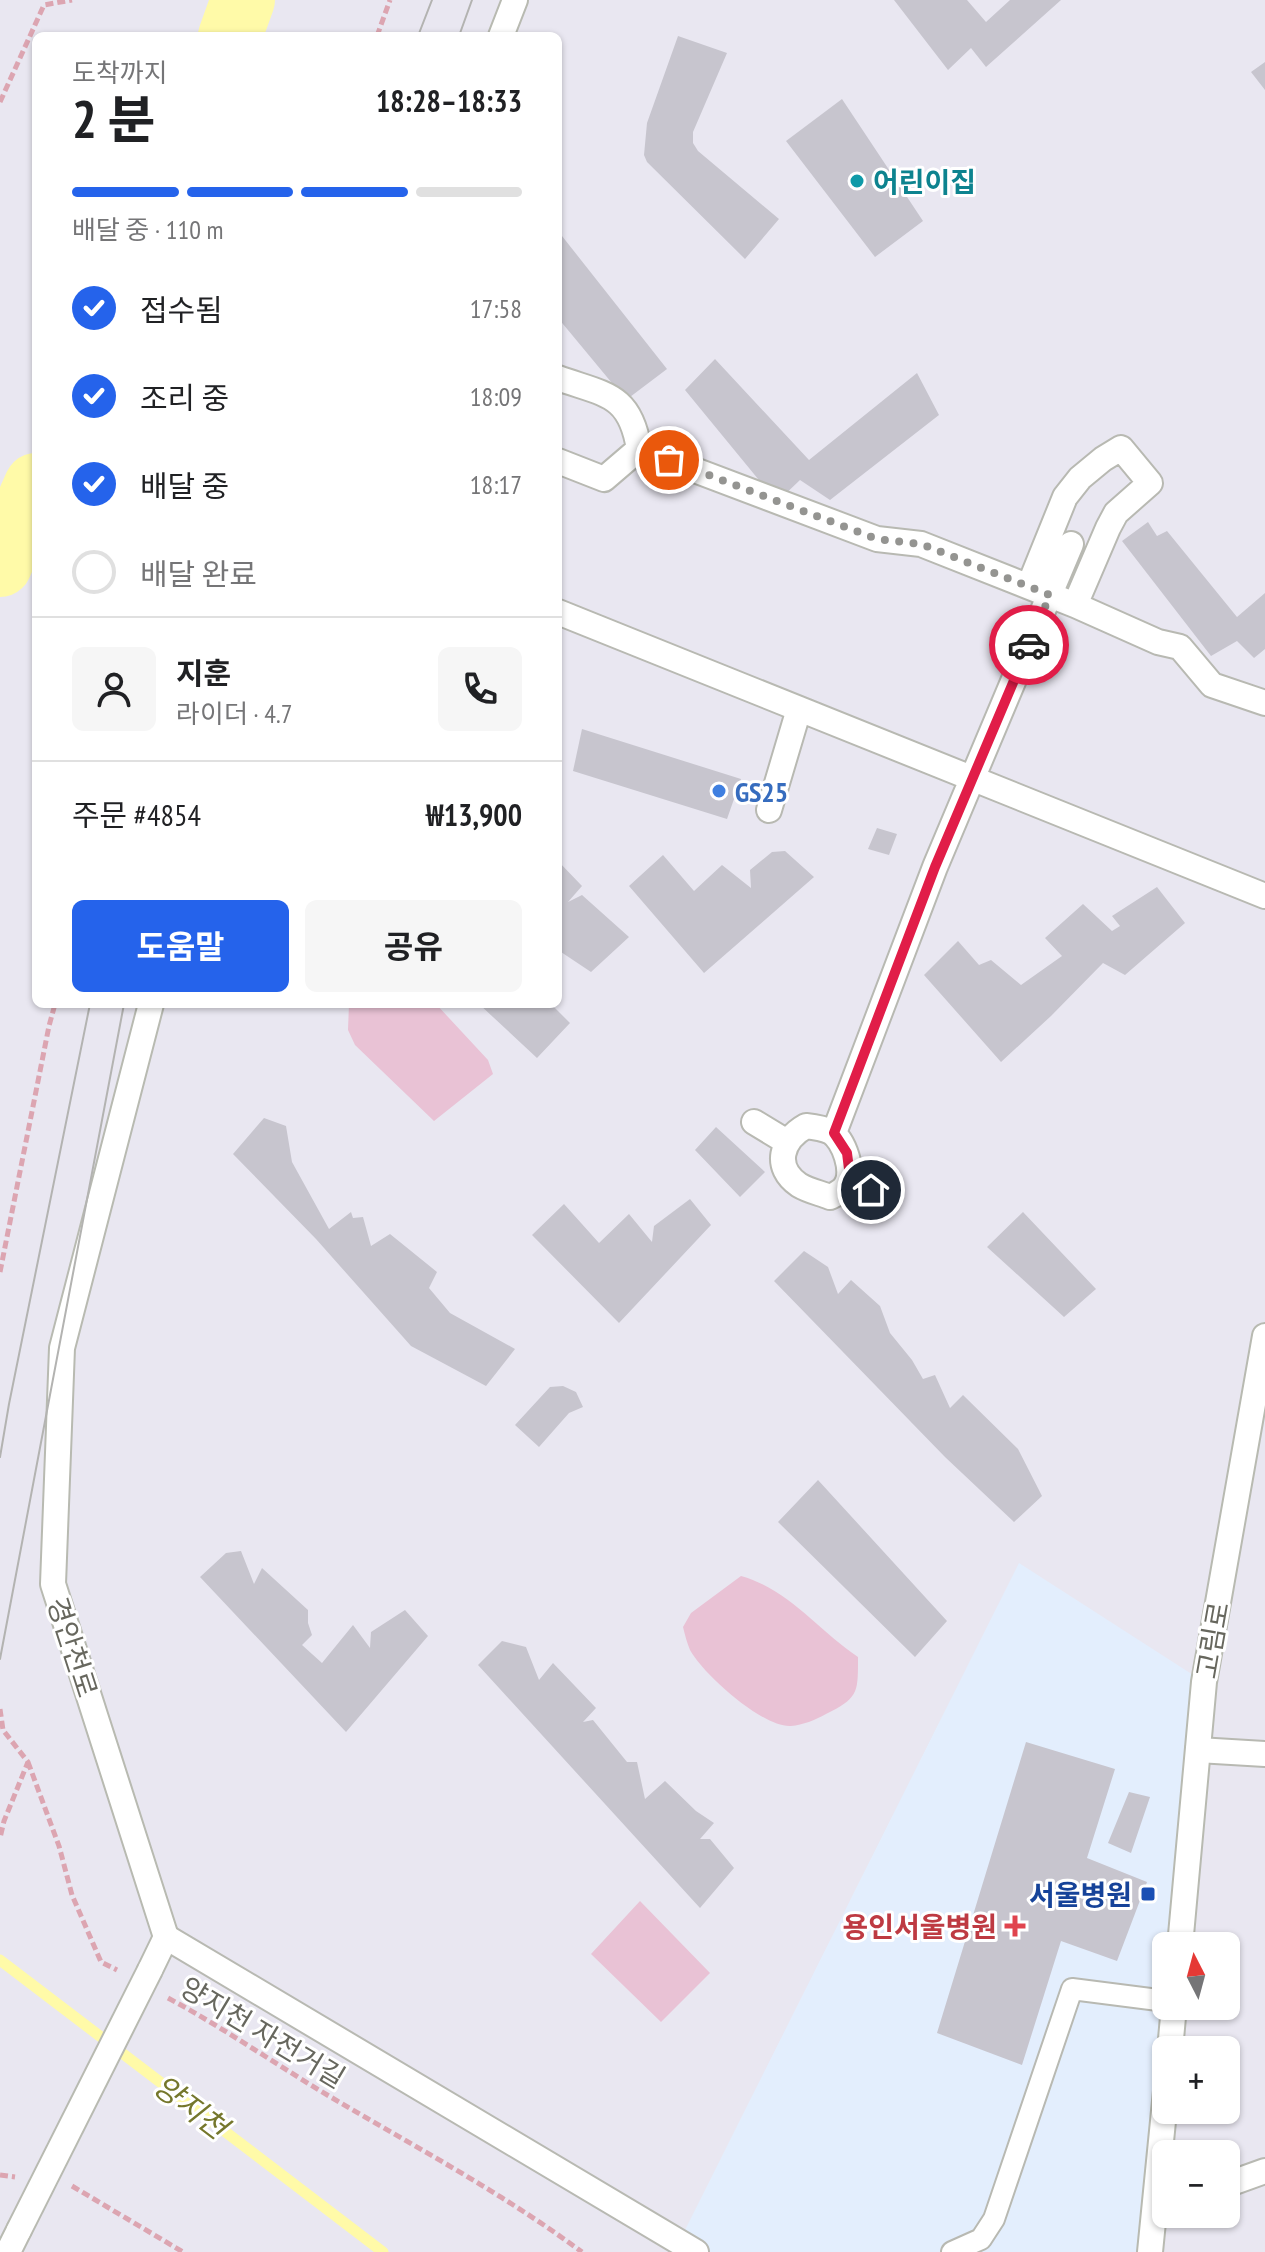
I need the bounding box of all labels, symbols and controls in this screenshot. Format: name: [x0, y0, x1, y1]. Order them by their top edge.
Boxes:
text: 도착까지: [72, 56, 168, 89]
text: 18:28–18:33: [376, 81, 522, 120]
text: 2 분: [72, 85, 155, 152]
place label: 어린이집: [873, 163, 976, 200]
marker: 어린이집: [848, 172, 866, 190]
text: 배달 중 · 110 m: [72, 213, 223, 246]
icon: check: [72, 286, 116, 330]
text: 접수됨: [140, 290, 223, 329]
text: 17:58: [470, 292, 522, 325]
icon: check: [72, 374, 116, 418]
text: 조리 중: [140, 378, 229, 417]
text: 18:09: [470, 380, 522, 413]
pin: [635, 426, 703, 494]
icon: bag: [647, 438, 691, 482]
icon: check: [72, 462, 116, 506]
text: 배달 중: [140, 466, 229, 505]
text: 18:17: [470, 468, 522, 501]
text: 배달 완료: [140, 554, 257, 593]
courier: [989, 605, 1069, 685]
icon: car: [1007, 623, 1051, 667]
button: person: [72, 647, 156, 731]
button: phone: [438, 647, 522, 731]
text: 지훈: [176, 653, 231, 692]
text: 라이더 · 4.7: [176, 697, 292, 730]
place label: GS25: [735, 773, 788, 810]
marker: GS25: [710, 782, 728, 800]
text: 주문 #4854: [72, 795, 201, 834]
text: ₩13,900: [426, 795, 522, 834]
button: 도움말: [72, 900, 289, 992]
button: 공유: [305, 900, 522, 992]
pin: [837, 1156, 905, 1224]
icon: home: [849, 1168, 893, 1212]
street label: 경안천로: [39, 1592, 107, 1702]
street label: 고림로: [1187, 1599, 1237, 1681]
place label: 서울병원: [1029, 1876, 1132, 1913]
marker: 서울병원: [1139, 1885, 1157, 1903]
place label: 용인서울병원: [842, 1908, 997, 1945]
marker: 용인서울병원: [1004, 1915, 1026, 1937]
north arrow: [1152, 1932, 1240, 2020]
map controls: [1152, 1932, 1240, 2228]
street label: 양지천 자전거길: [174, 1968, 352, 2096]
button: +: [1152, 2036, 1240, 2124]
water label: 양지천: [146, 2066, 239, 2149]
button: −: [1152, 2140, 1240, 2228]

